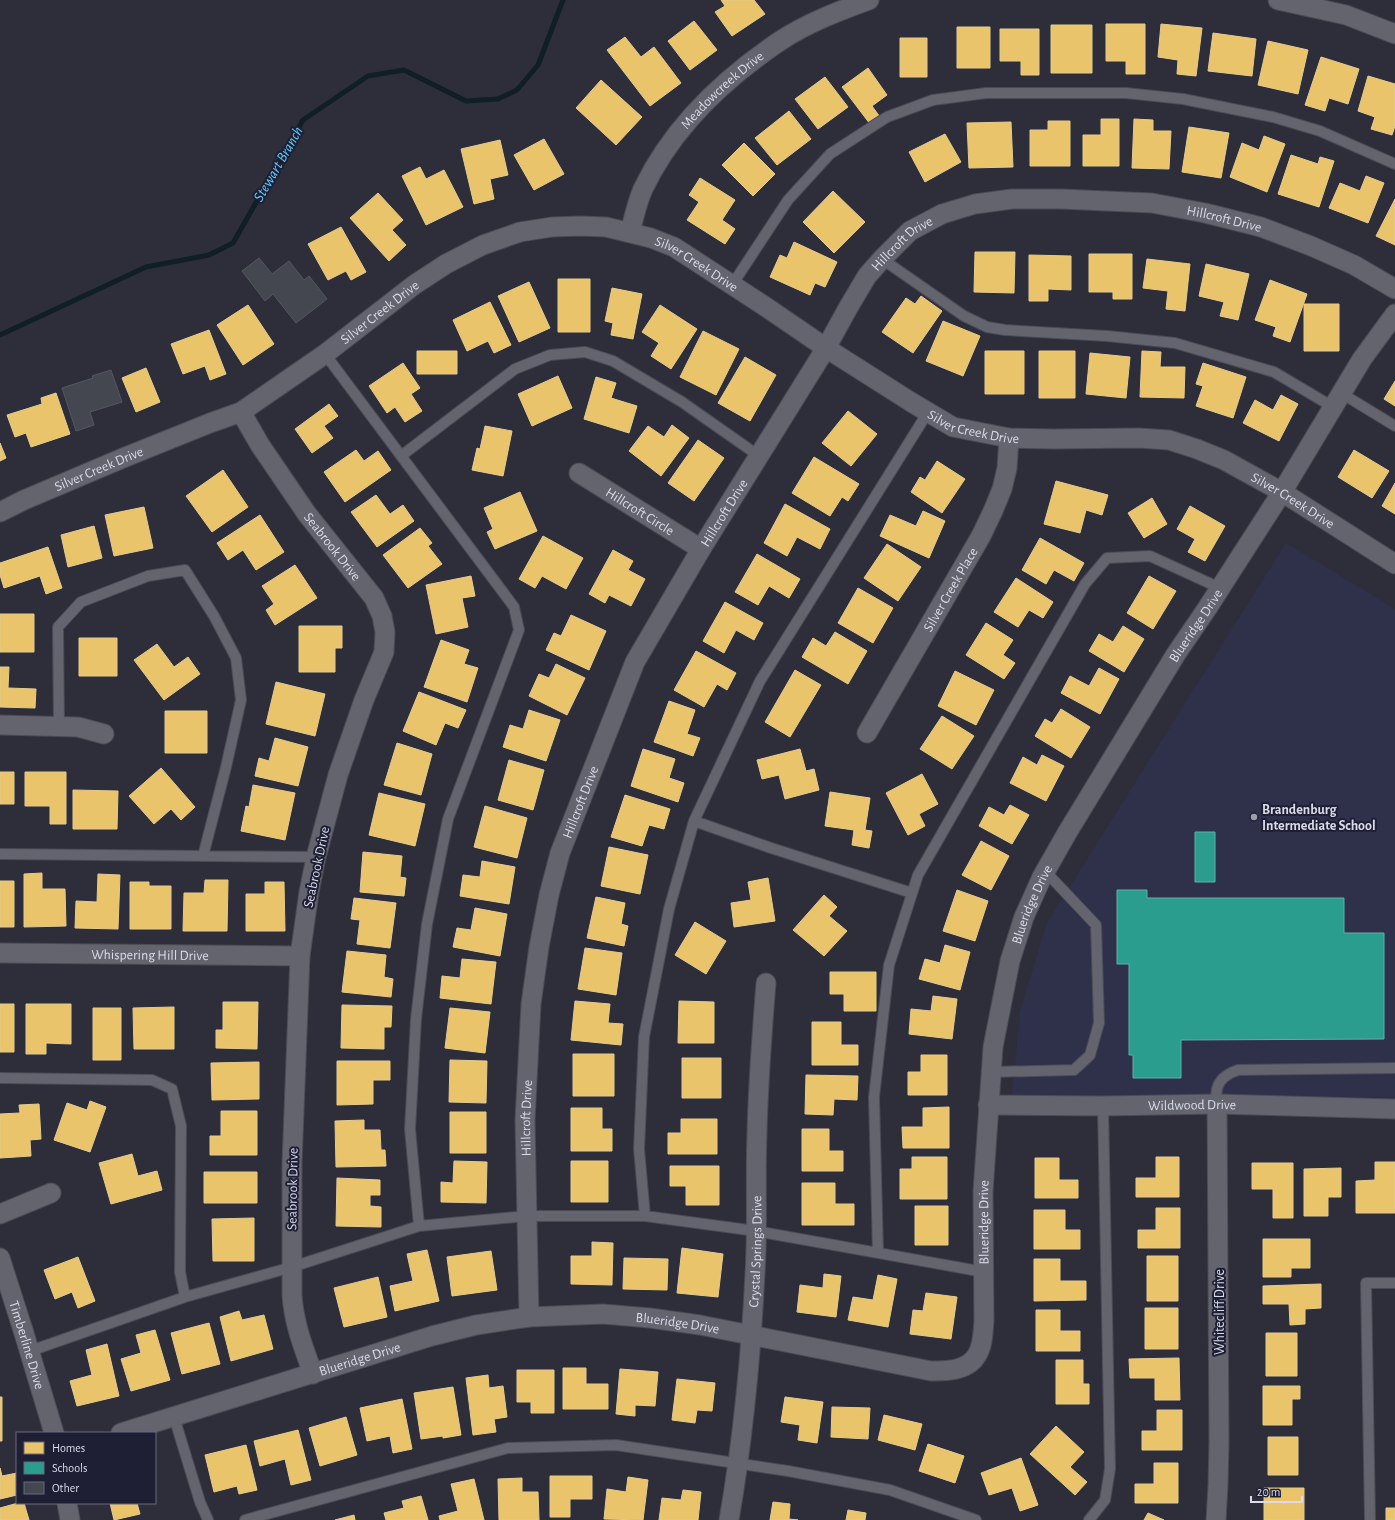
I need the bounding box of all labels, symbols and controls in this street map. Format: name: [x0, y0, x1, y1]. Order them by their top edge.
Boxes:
street label: Meadowcreek Drive: [679, 49, 767, 132]
water label: Stewart Branch: [251, 124, 306, 204]
street label: Hillcroft Drive: [1185, 204, 1263, 235]
street label: Hillcroft Drive: [869, 214, 935, 274]
street label: Silver Creek Drive: [653, 234, 740, 295]
street label: Silver Creek Drive: [338, 278, 421, 347]
street label: Silver Creek Drive: [925, 408, 1019, 446]
street label: Silver Creek Drive: [53, 445, 145, 494]
street label: Silver Creek Drive: [1249, 470, 1337, 532]
street label: Hillcroft Drive: [698, 477, 751, 549]
street label: Hillcroft Circle: [603, 485, 676, 538]
street label: Seabrook Drive: [301, 510, 363, 584]
street label: Silver Creek Place: [921, 545, 981, 634]
street label: Blueridge Drive: [1167, 587, 1226, 665]
street label: Hillcroft Drive: [560, 764, 602, 840]
place label: Brandenburg Intermediate School: [1262, 803, 1376, 833]
marker: Brandenburg Intermediate School: [1249, 812, 1259, 822]
street label: Seabrook Drive: [302, 825, 332, 909]
street label: Blueridge Drive: [1010, 863, 1055, 946]
street label: Whispering Hill Drive: [91, 948, 209, 963]
street label: Hillcroft Drive: [519, 1079, 535, 1156]
street label: Wildwood Drive: [1148, 1098, 1236, 1113]
street label: Seabrook Drive: [285, 1148, 301, 1230]
street label: Blueridge Drive: [977, 1180, 992, 1265]
street label: Crystal Springs Drive: [747, 1196, 764, 1308]
street label: Whitecliff Drive: [1213, 1269, 1227, 1355]
street label: Timberline Drive: [6, 1299, 46, 1391]
street label: Blueridge Drive: [635, 1311, 721, 1337]
street label: Blueridge Drive: [318, 1340, 402, 1379]
legend: [16, 1432, 156, 1504]
text: Homes: [52, 1442, 85, 1454]
text: Schools: [52, 1462, 87, 1474]
scale bar: [1251, 1478, 1302, 1504]
text: Other: [52, 1482, 79, 1494]
text: 20 m: [1257, 1486, 1280, 1498]

